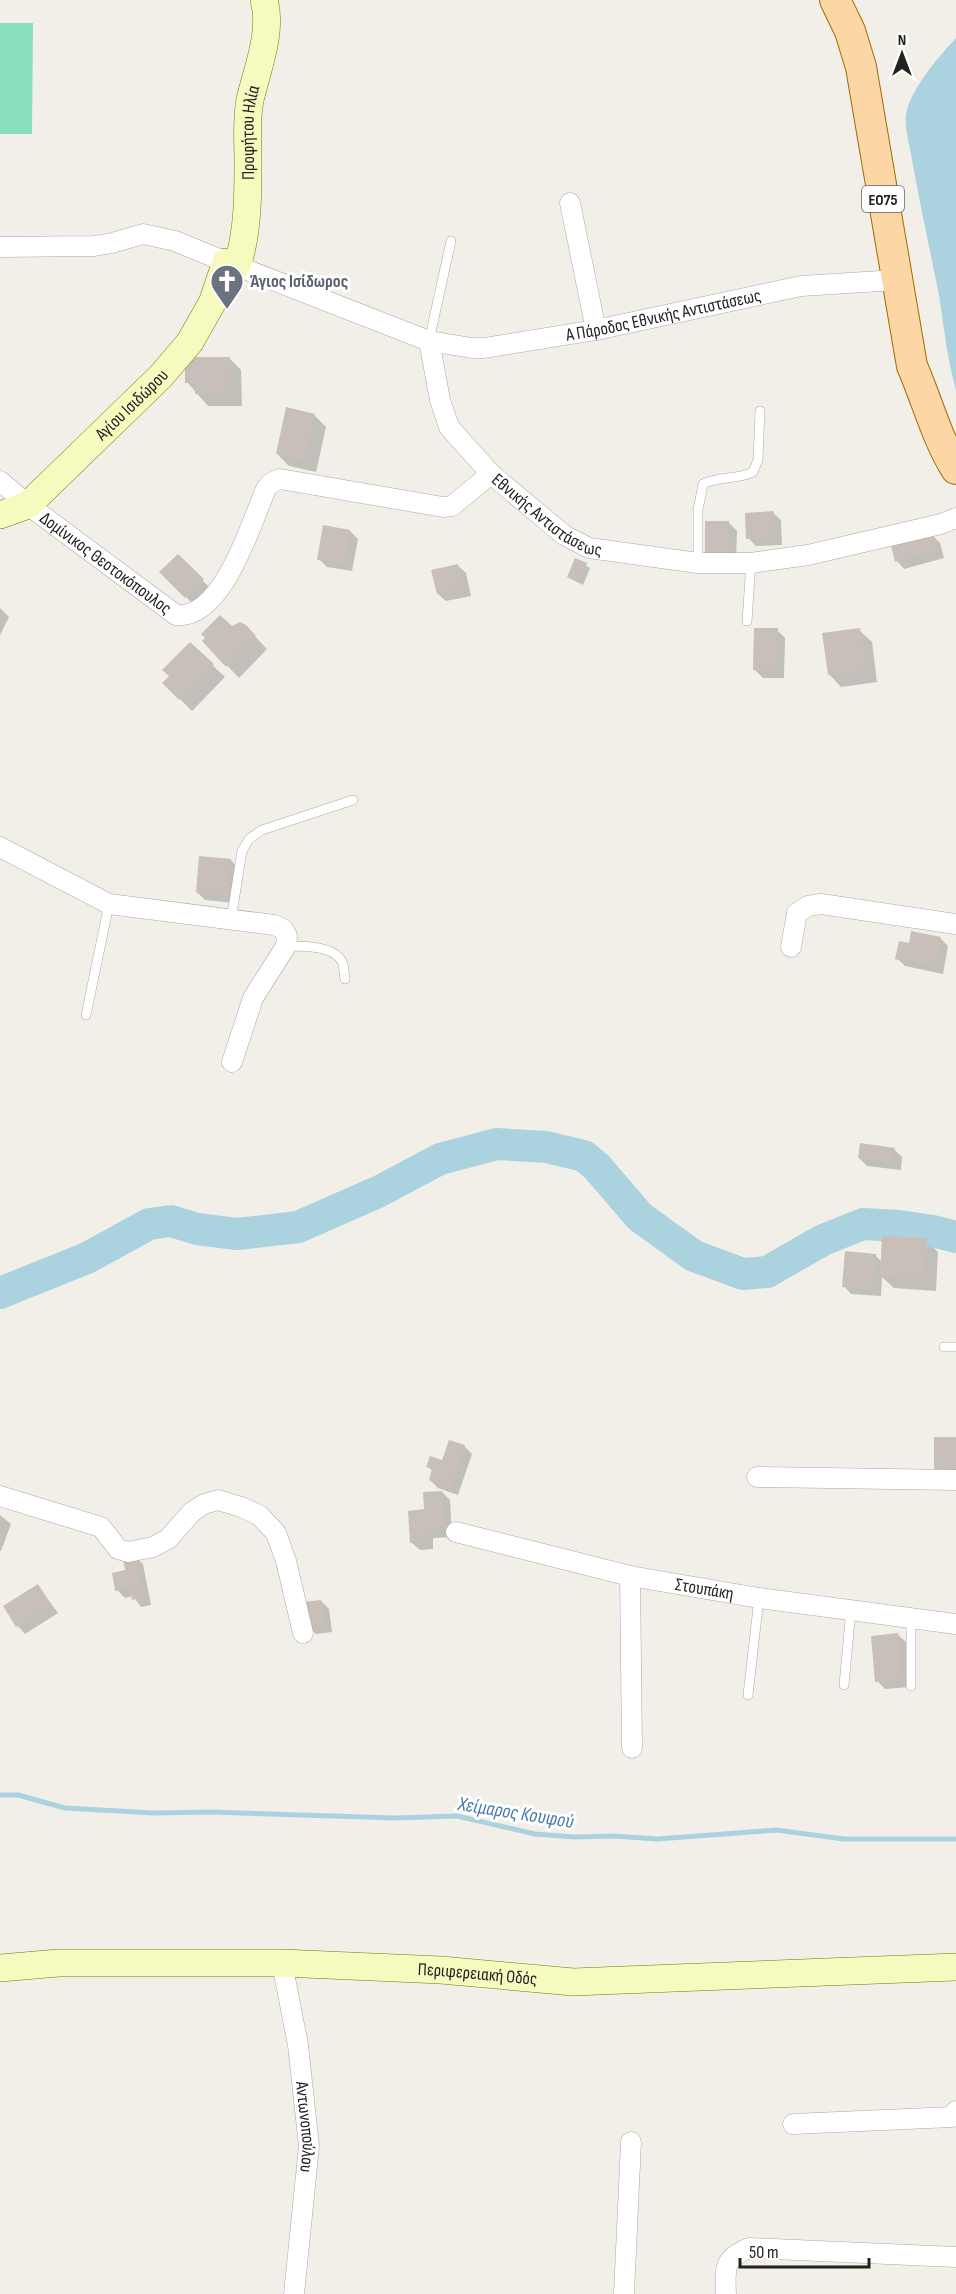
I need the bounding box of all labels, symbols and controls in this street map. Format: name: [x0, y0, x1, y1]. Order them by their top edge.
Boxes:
north arrow: [872, 24, 932, 84]
text: N: [898, 31, 906, 50]
street label: Προφήτου Ηλία: [237, 83, 264, 180]
road number: ΕΟ75: [862, 186, 904, 212]
church icon: Άγιος Ισίδωρος: [209, 263, 245, 310]
place label: Άγιος Ισίδωρος: [250, 271, 348, 292]
street label: Α Πάροδος Εθνικής Αντιστάσεως: [563, 285, 763, 346]
street label: Αγίου Ισιδώρου: [91, 365, 173, 446]
street label: Εθνικής Αντιστάσεως: [487, 469, 603, 561]
street label: Δομίνικος Θεοτοκόπουλος: [36, 508, 176, 619]
street label: Στουπάκη: [673, 1574, 735, 1605]
water label: Χείμαρος Κουφού: [455, 1792, 575, 1834]
street label: Περιφερειακή Οδός: [417, 1959, 538, 1990]
street label: Αντωνοπούλου: [291, 2079, 319, 2174]
scale bar: [740, 2231, 869, 2269]
text: 50 m: [749, 2242, 779, 2263]

